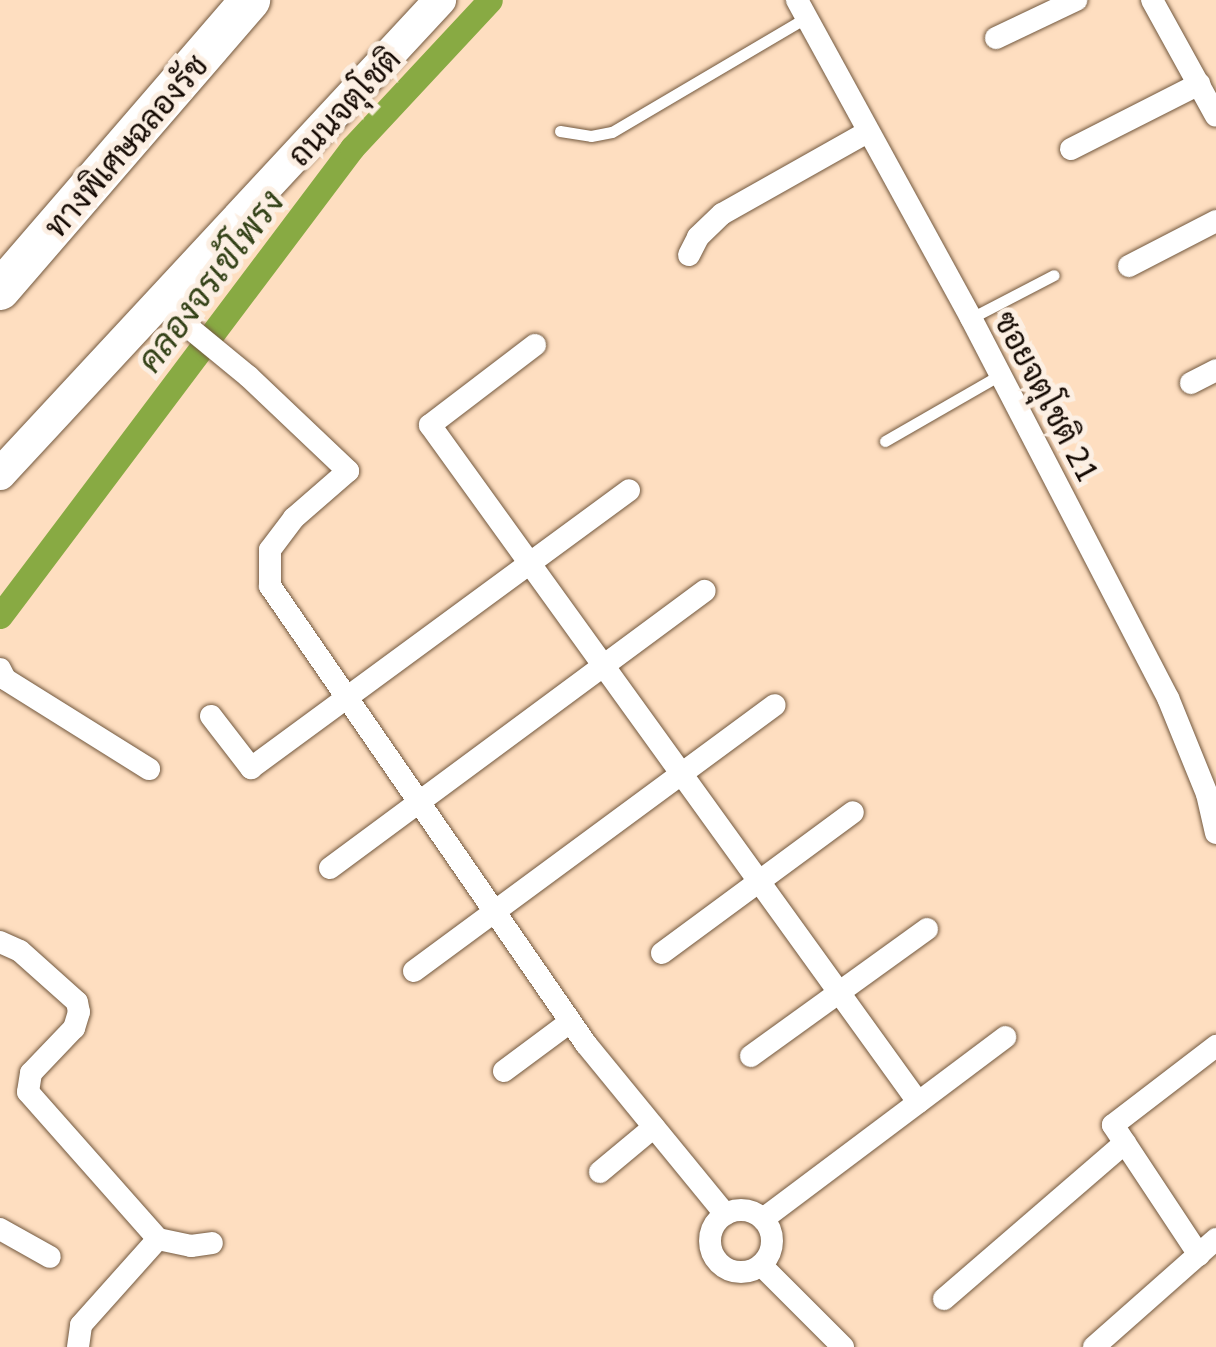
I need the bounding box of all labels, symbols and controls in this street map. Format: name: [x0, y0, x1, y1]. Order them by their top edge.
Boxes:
street label: ถนนจตุโชติ: [279, 39, 407, 173]
street label: ทางพิเศษฉลองรัช: [35, 46, 215, 244]
water label: คลองจรเข้โพรง: [127, 181, 291, 379]
street label: ซอยจตุโชติ 21: [987, 304, 1109, 488]

